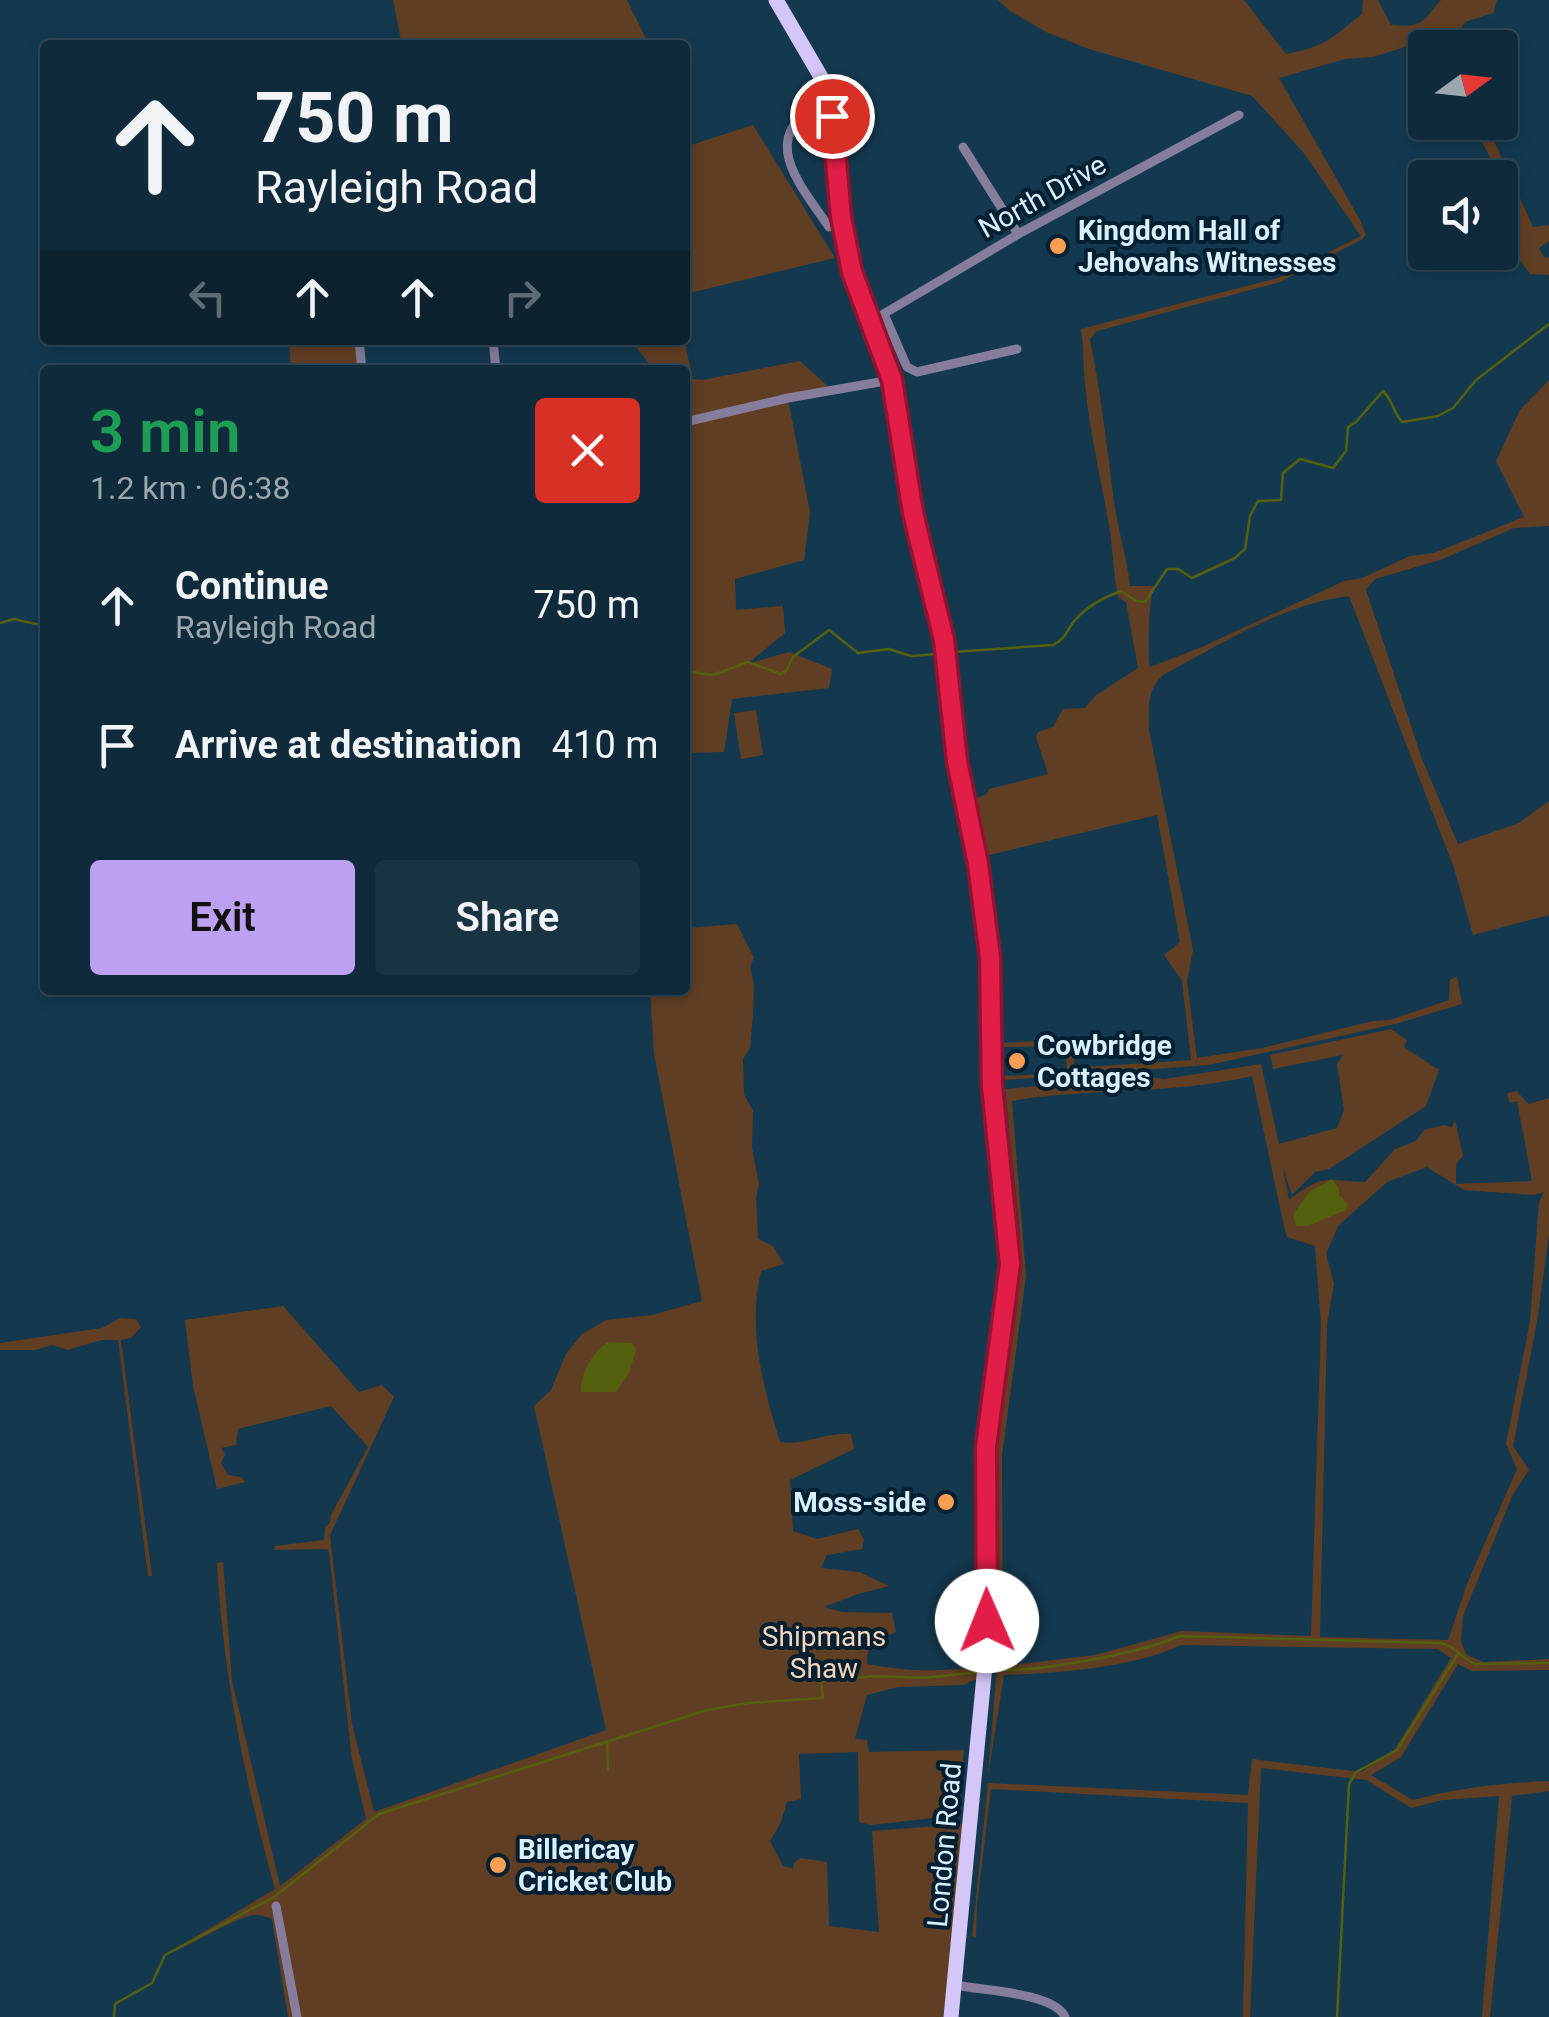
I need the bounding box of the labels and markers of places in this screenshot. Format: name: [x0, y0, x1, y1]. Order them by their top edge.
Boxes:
pin: [790, 74, 875, 159]
place label: Kingdom Hall of Jehovahs Witnesses: [1078, 214, 1337, 279]
marker: Kingdom Hall of Jehovahs Witnesses: [1047, 235, 1069, 257]
place label: Cowbridge Cottages: [1037, 1029, 1172, 1094]
marker: Cowbridge Cottages: [1006, 1050, 1028, 1072]
place label: Moss-side: [793, 1486, 926, 1519]
marker: Moss-side: [935, 1491, 957, 1513]
place label: Billericay Cricket Club: [518, 1833, 672, 1898]
marker: Billericay Cricket Club: [487, 1854, 509, 1876]

